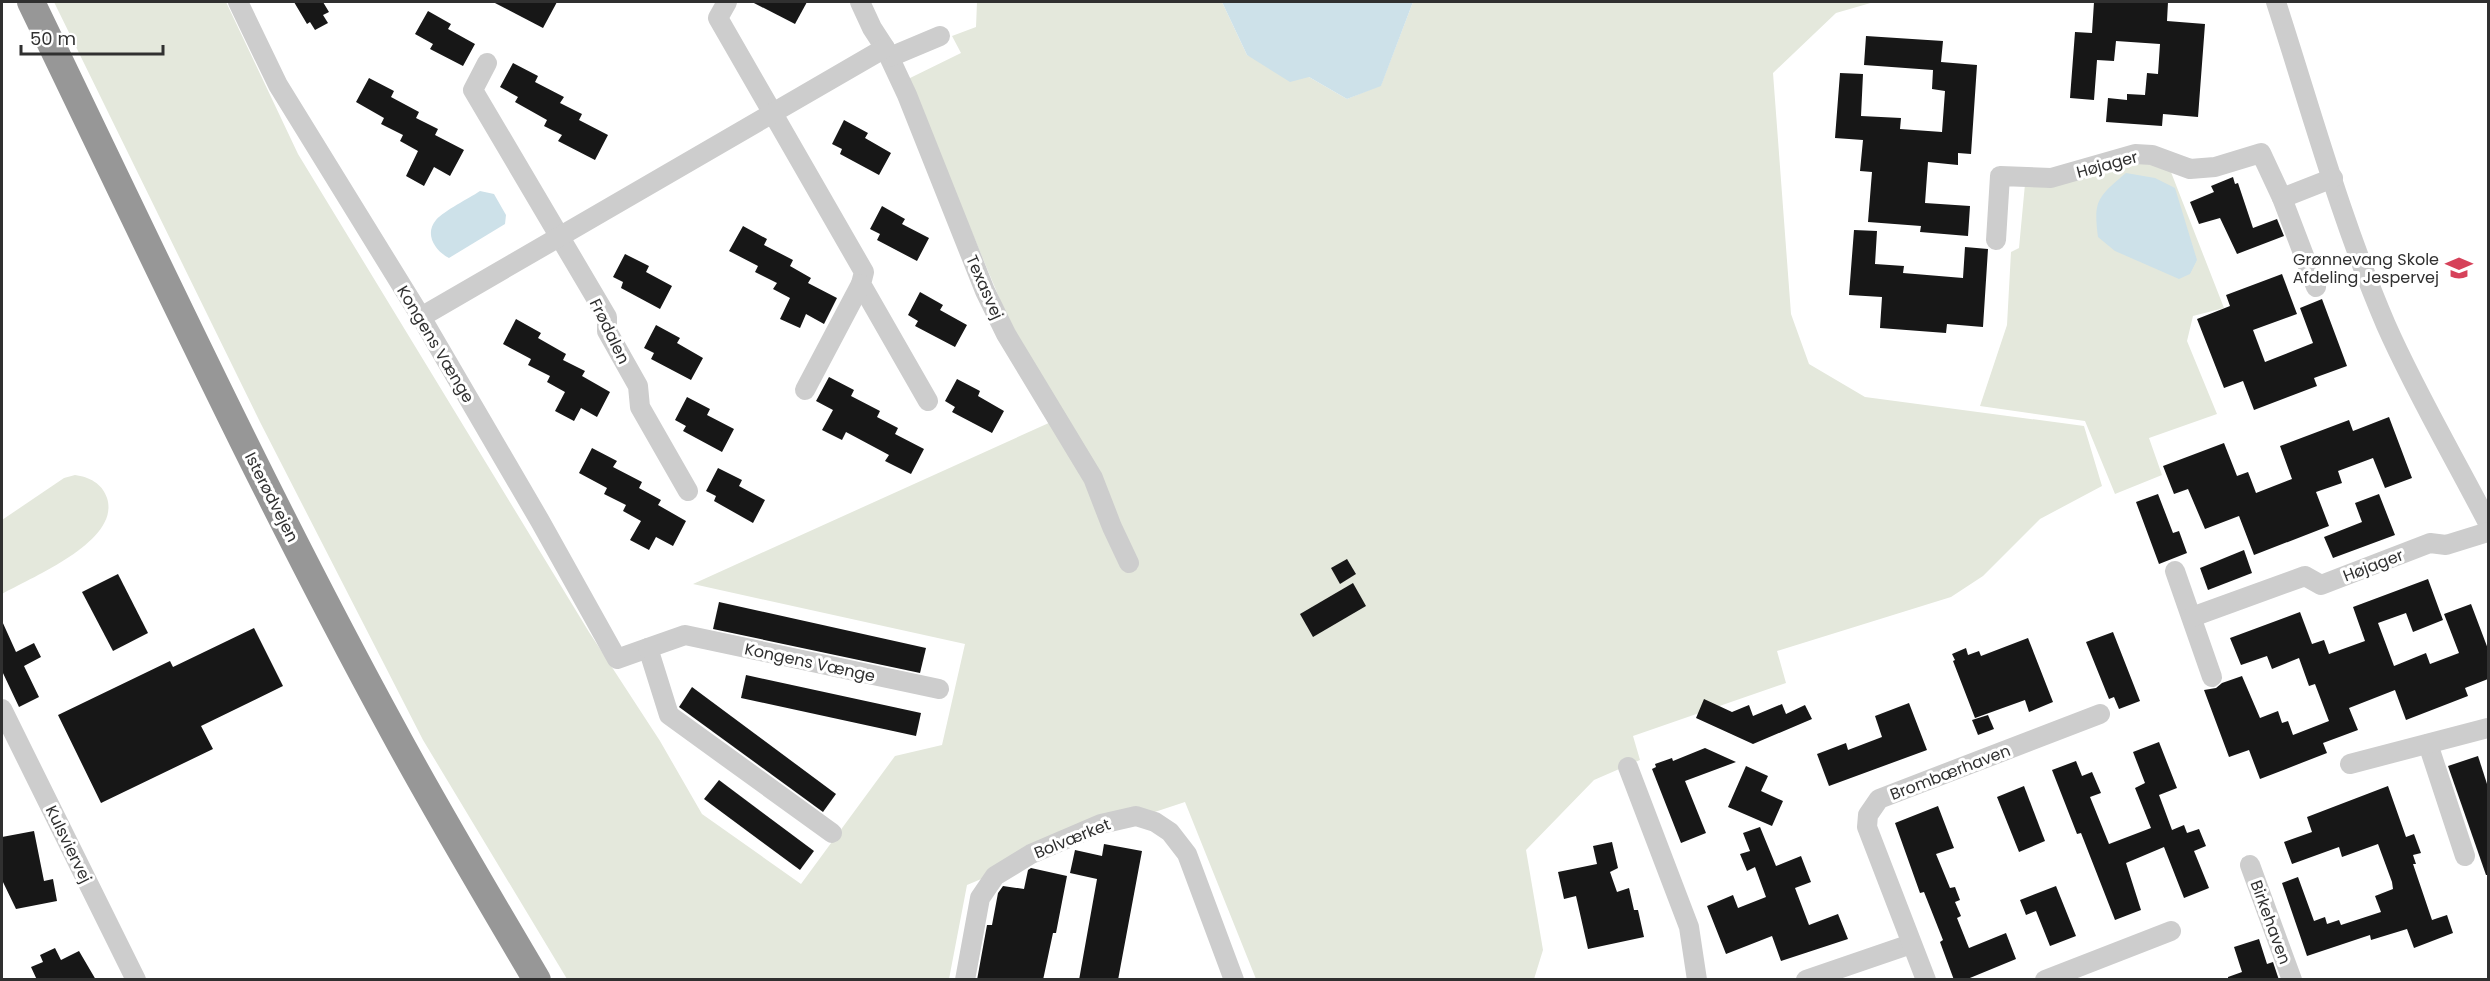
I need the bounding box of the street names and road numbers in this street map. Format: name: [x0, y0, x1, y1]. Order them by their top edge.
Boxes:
street label: Højager: [2074, 145, 2140, 184]
street label: Texasvej: [960, 251, 1009, 323]
street label: Kongens Vænge: [391, 281, 480, 407]
street label: Frødalen: [584, 295, 635, 368]
street label: Isterødvejen: [239, 448, 304, 546]
street label: Højager: [2340, 543, 2407, 587]
street label: Kongens Vænge: [742, 637, 877, 688]
street label: Brombærhaven: [1887, 739, 2014, 806]
street label: Kulsviervej: [40, 802, 97, 887]
street label: Bolværket: [1031, 813, 1114, 864]
street label: Birkehaven: [2245, 877, 2296, 967]

